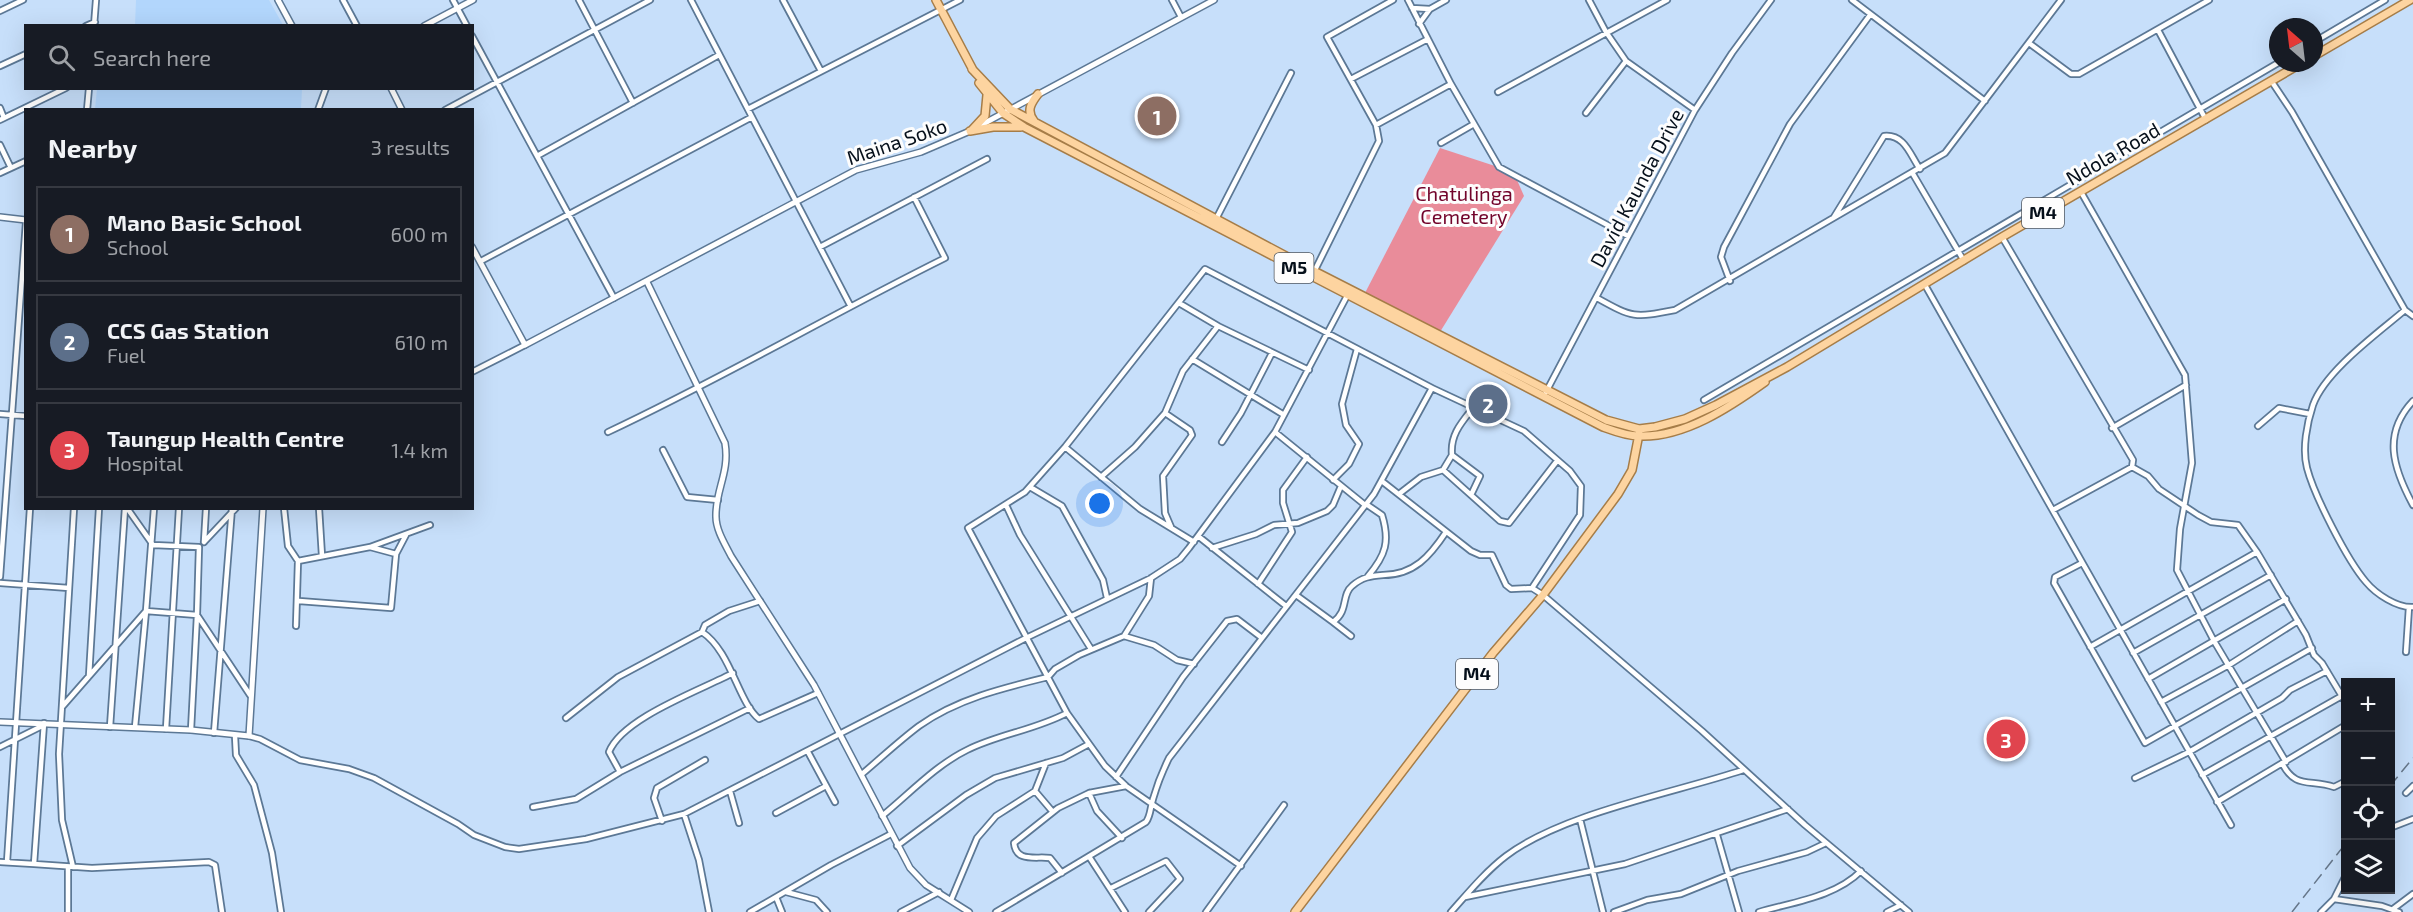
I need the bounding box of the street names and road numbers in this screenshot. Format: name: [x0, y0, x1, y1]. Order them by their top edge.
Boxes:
street label: David Kaunda Drive: [1584, 104, 1688, 271]
street label: Maina Soko: [843, 113, 950, 169]
street label: Ndola Road: [2061, 117, 2164, 190]
road number: M4: [2022, 198, 2064, 228]
road number: M5: [1274, 253, 1314, 283]
road number: M4: [1456, 659, 1498, 689]

